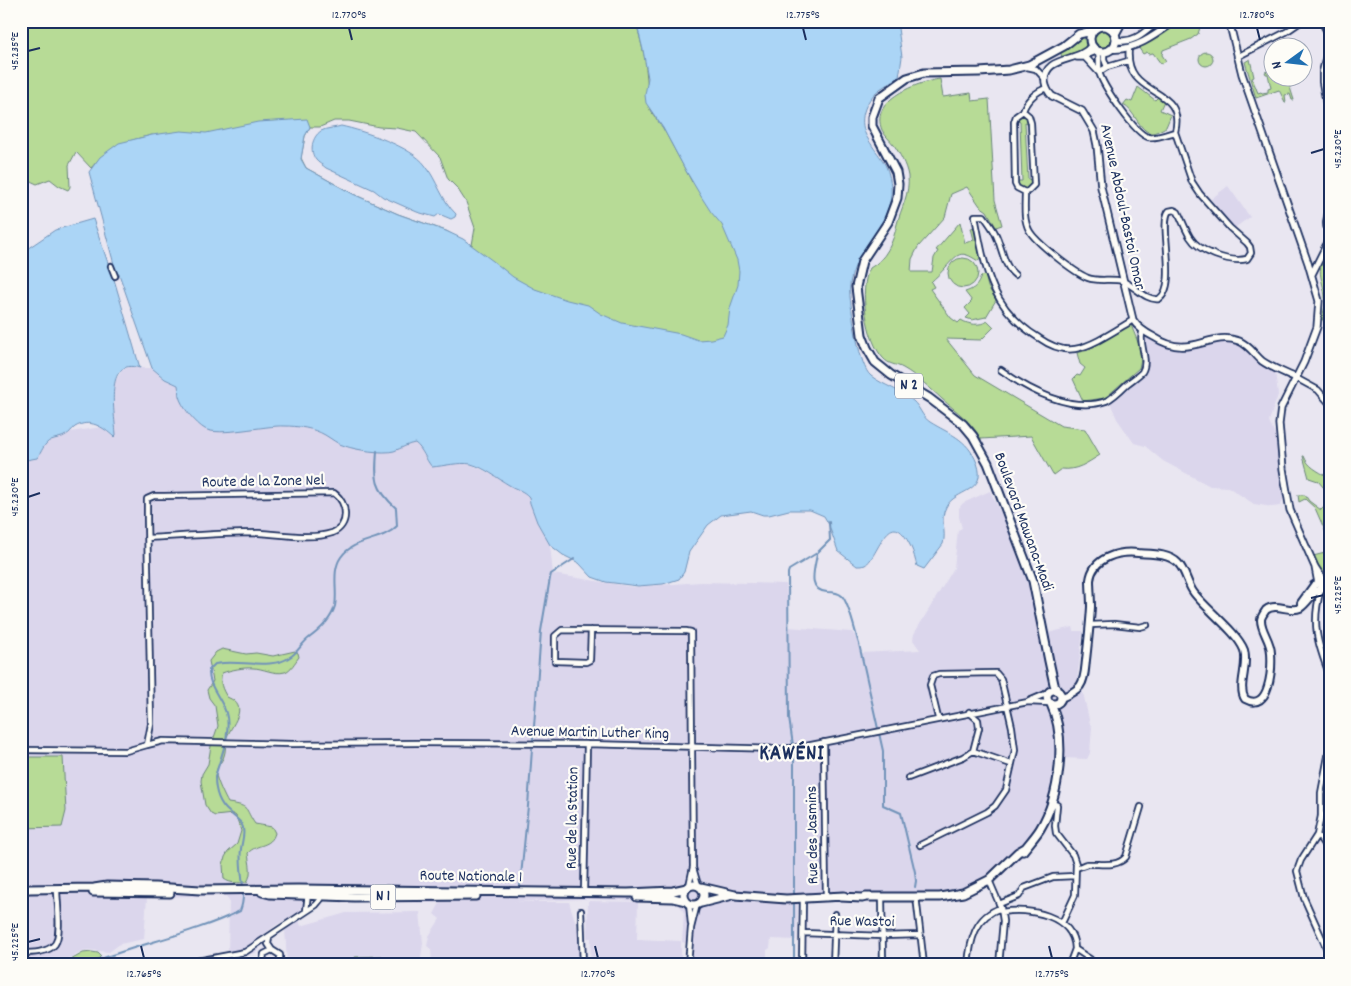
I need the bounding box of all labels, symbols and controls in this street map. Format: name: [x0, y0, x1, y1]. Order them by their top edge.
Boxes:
text: 12.770°S: [332, 7, 366, 24]
text: 12.775°S: [786, 7, 820, 24]
text: 12.780°S: [1240, 7, 1274, 24]
text: 45.235°E: [7, 31, 24, 70]
north arrow: [1264, 38, 1314, 88]
text: N: [1267, 59, 1288, 71]
street label: Avenue Abdoul-Bastoi Omar: [1093, 122, 1151, 292]
text: 45.230°E: [1330, 129, 1347, 168]
road number: N 2: [895, 374, 923, 398]
street label: Boulevard Mawana-Madi: [987, 449, 1059, 595]
street label: Route de la Zone Nel: [201, 469, 325, 495]
text: 45.230°E: [7, 477, 24, 516]
text: 45.225°E: [1330, 576, 1347, 614]
street label: Avenue Martin Luther King: [511, 720, 669, 746]
district label: KAWÉNI: [759, 740, 825, 770]
street label: Rue de la Station: [561, 767, 585, 869]
street label: Rue des Jasmins: [801, 785, 825, 884]
street label: Route Nationale 1: [419, 865, 523, 889]
road number: N 1: [370, 884, 396, 910]
street label: Rue Wastoi: [829, 910, 895, 934]
text: 45.225°E: [7, 923, 24, 961]
text: 12.765°S: [126, 966, 162, 983]
text: 12.770°S: [581, 966, 615, 983]
text: 12.775°S: [1035, 966, 1069, 983]

